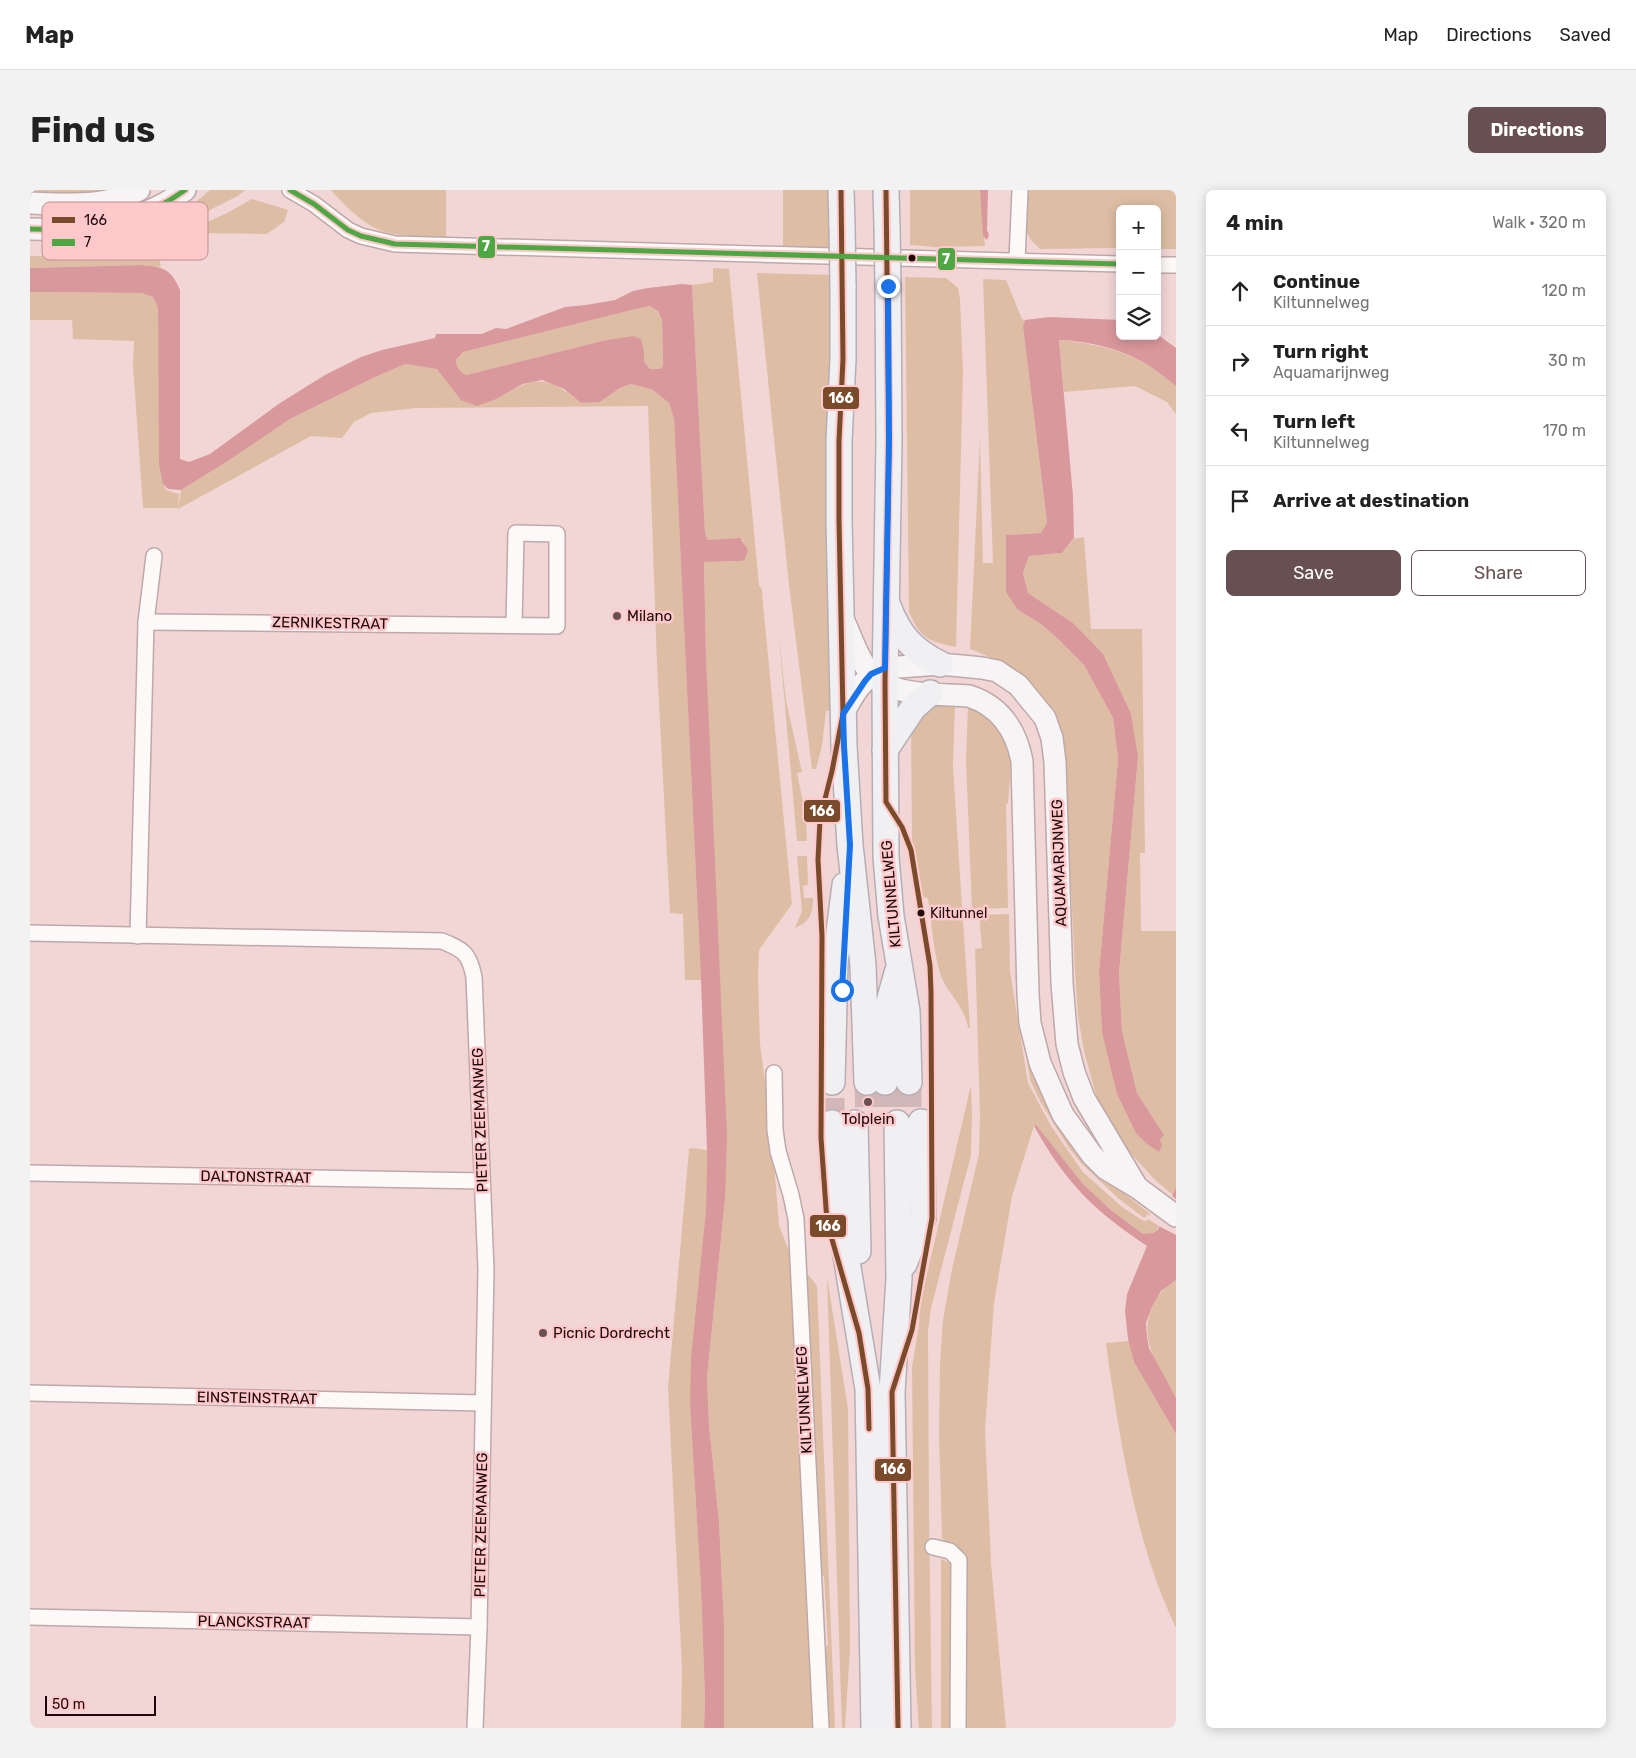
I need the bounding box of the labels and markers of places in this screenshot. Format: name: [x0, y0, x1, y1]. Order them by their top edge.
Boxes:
unlabelled marker: [907, 253, 917, 263]
place label: Milano: [627, 607, 672, 625]
marker: Milano: [611, 610, 623, 622]
place label: Kiltunnel: [930, 905, 987, 922]
marker: Kiltunnel: [916, 908, 926, 918]
marker: Tolplein: [862, 1096, 874, 1108]
place label: Tolplein: [841, 1110, 895, 1128]
place label: Picnic Dordrecht: [553, 1324, 670, 1342]
marker: Picnic Dordrecht: [537, 1327, 549, 1339]

